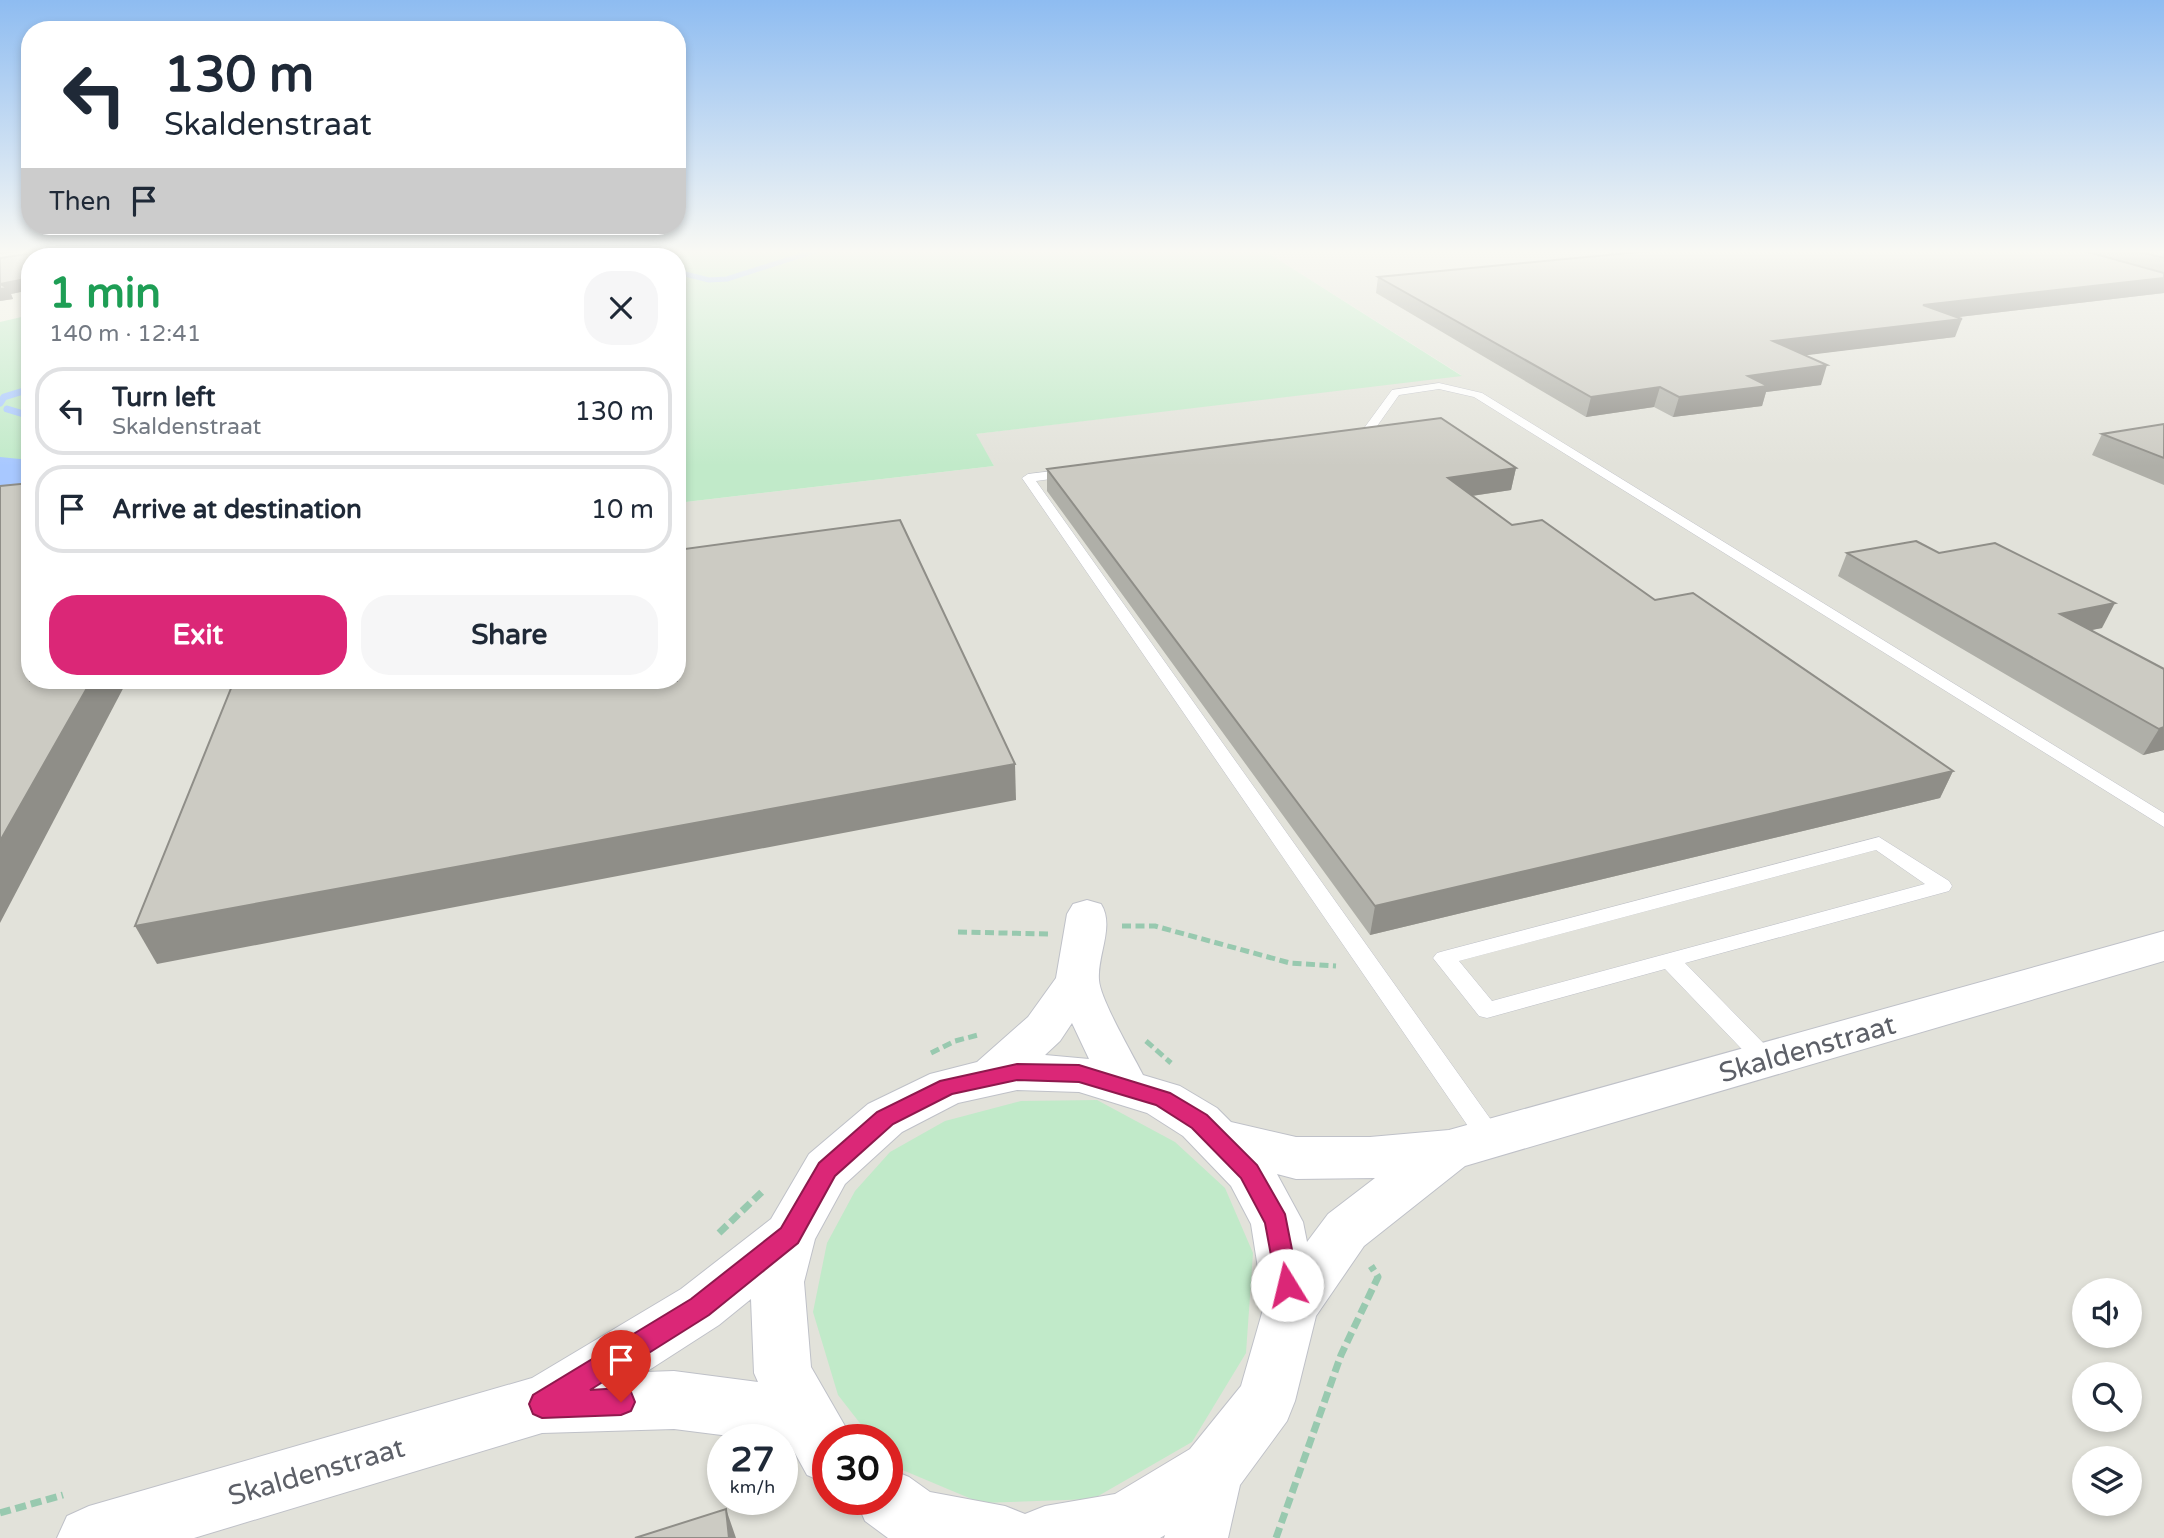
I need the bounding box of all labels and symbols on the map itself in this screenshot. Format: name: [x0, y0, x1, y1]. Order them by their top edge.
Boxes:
street label: Skaldenstraat: [1715, 1007, 1900, 1090]
position arrow: [1250, 1248, 1324, 1322]
pin: [591, 1330, 651, 1402]
speed limit sign: 30: [812, 1424, 903, 1515]
street label: Skaldenstraat: [224, 1430, 409, 1513]

